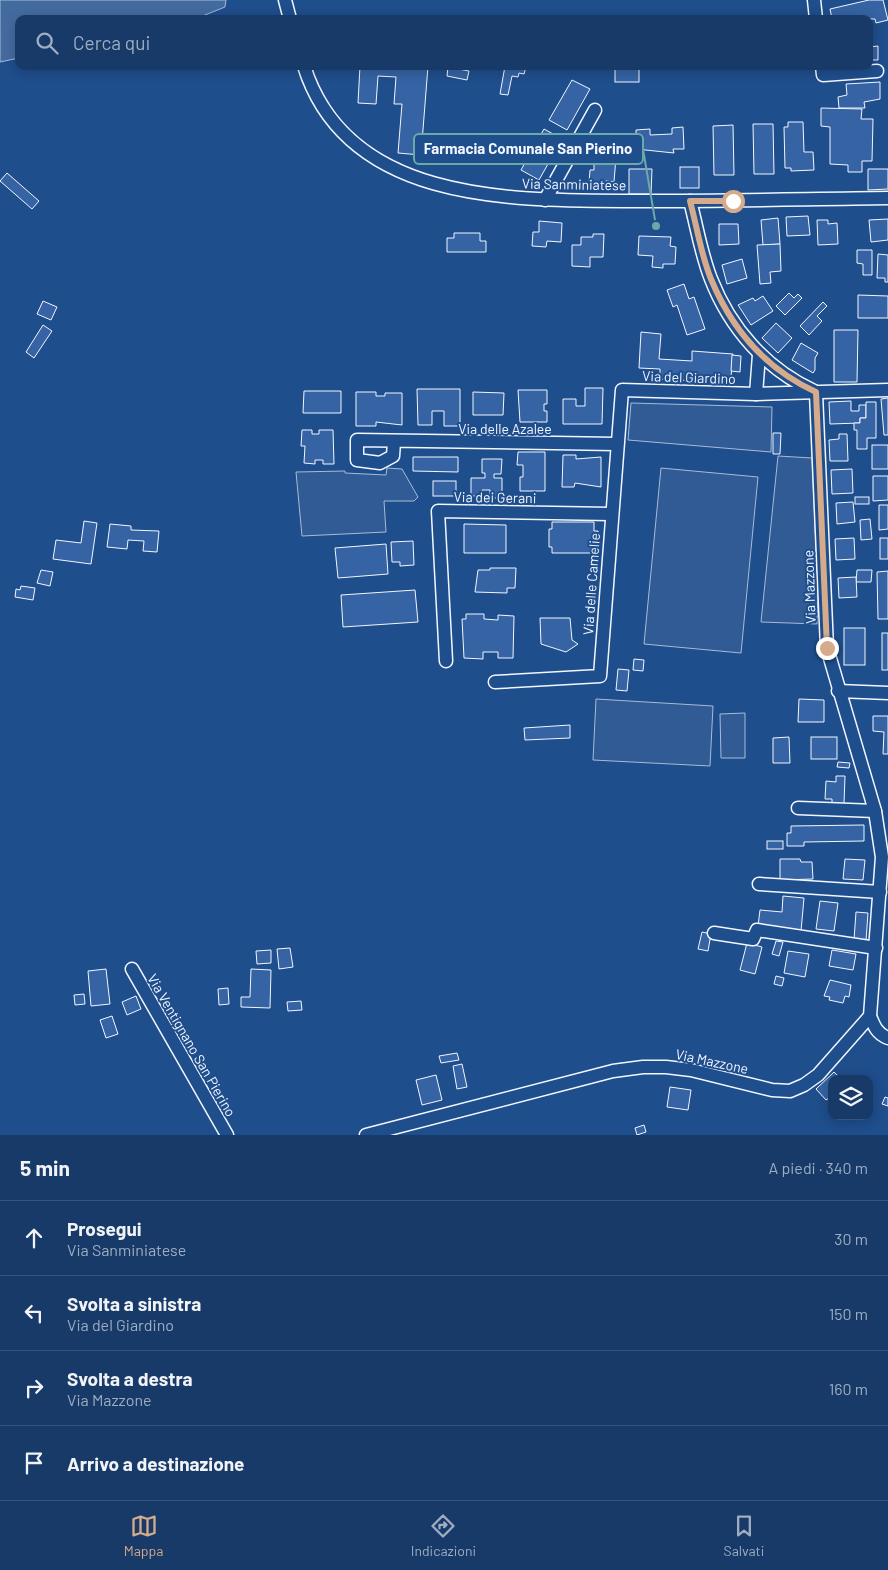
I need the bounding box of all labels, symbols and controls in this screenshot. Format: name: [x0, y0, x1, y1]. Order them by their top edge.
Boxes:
search box: [15, 15, 873, 70]
icon: search: [33, 29, 61, 57]
text: Cerca qui: [73, 31, 150, 54]
callout: Farmacia Comunale San Pierino: [414, 134, 643, 164]
text: Farmacia Comunale San Pierino: [424, 139, 632, 157]
street label: Via Sanminiatese: [522, 175, 626, 193]
route start: [722, 190, 745, 213]
street label: Via del Giardino: [642, 367, 736, 387]
street label: Via delle Azalee: [458, 420, 552, 437]
street label: Via dei Gerani: [454, 488, 536, 506]
street label: Via delle Camelie: [579, 532, 603, 636]
street label: Via Mazzone: [799, 550, 819, 624]
route end: [816, 637, 839, 660]
street label: Via Ventignano San Pierino: [144, 971, 240, 1119]
street label: Via Mazzone: [674, 1045, 750, 1077]
map controls: [828, 1075, 873, 1120]
button: layers: [828, 1075, 873, 1120]
text: 5 min: [20, 1155, 70, 1180]
text: A piedi · 340 m: [769, 1158, 868, 1177]
text: Prosegui: [67, 1217, 142, 1240]
icon: ahead: [20, 1224, 48, 1252]
text: 30 m: [834, 1229, 868, 1248]
text: Via Sanminiatese: [67, 1240, 186, 1259]
text: Svolta a sinistra: [67, 1292, 201, 1315]
icon: left: [20, 1299, 48, 1327]
text: 150 m: [829, 1304, 868, 1323]
text: Via del Giardino: [67, 1315, 174, 1334]
text: Svolta a destra: [67, 1367, 193, 1390]
icon: right: [20, 1374, 48, 1402]
text: 160 m: [829, 1379, 868, 1398]
text: Via Mazzone: [67, 1390, 152, 1409]
icon: arrive: [20, 1449, 48, 1477]
text: Arrivo a destinazione: [67, 1452, 245, 1475]
tab: Mappa: [124, 1512, 163, 1559]
tab: Indicazioni: [411, 1512, 476, 1559]
tab: Salvati: [724, 1512, 764, 1559]

